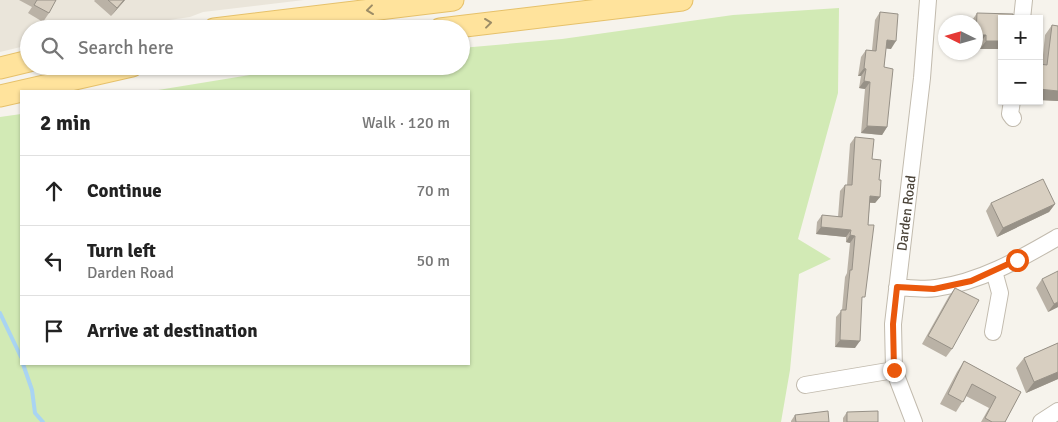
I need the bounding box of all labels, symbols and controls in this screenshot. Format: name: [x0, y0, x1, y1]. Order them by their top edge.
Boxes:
one-way arrow: [366, 4, 374, 15]
north arrow: [938, 15, 983, 60]
map controls: [998, 15, 1043, 105]
button: +: [998, 15, 1043, 60]
one-way arrow: [484, 18, 492, 29]
search box: [20, 20, 470, 75]
icon: search: [38, 34, 66, 62]
text: Search here: [78, 36, 174, 60]
button: −: [998, 60, 1043, 105]
text: 2 min: [40, 110, 91, 136]
text: Walk · 120 m: [362, 113, 450, 133]
street label: Darden Road: [893, 174, 920, 252]
icon: ahead: [40, 177, 68, 205]
text: Continue: [87, 179, 162, 203]
text: 70 m: [416, 181, 450, 201]
text: Turn left: [87, 239, 156, 263]
icon: left: [40, 247, 68, 275]
route start: [1006, 249, 1029, 272]
text: 50 m: [416, 251, 450, 271]
text: Darden Road: [87, 263, 174, 283]
icon: arrive: [40, 317, 68, 345]
text: Arrive at destination: [87, 319, 258, 343]
route end: [883, 359, 906, 382]

